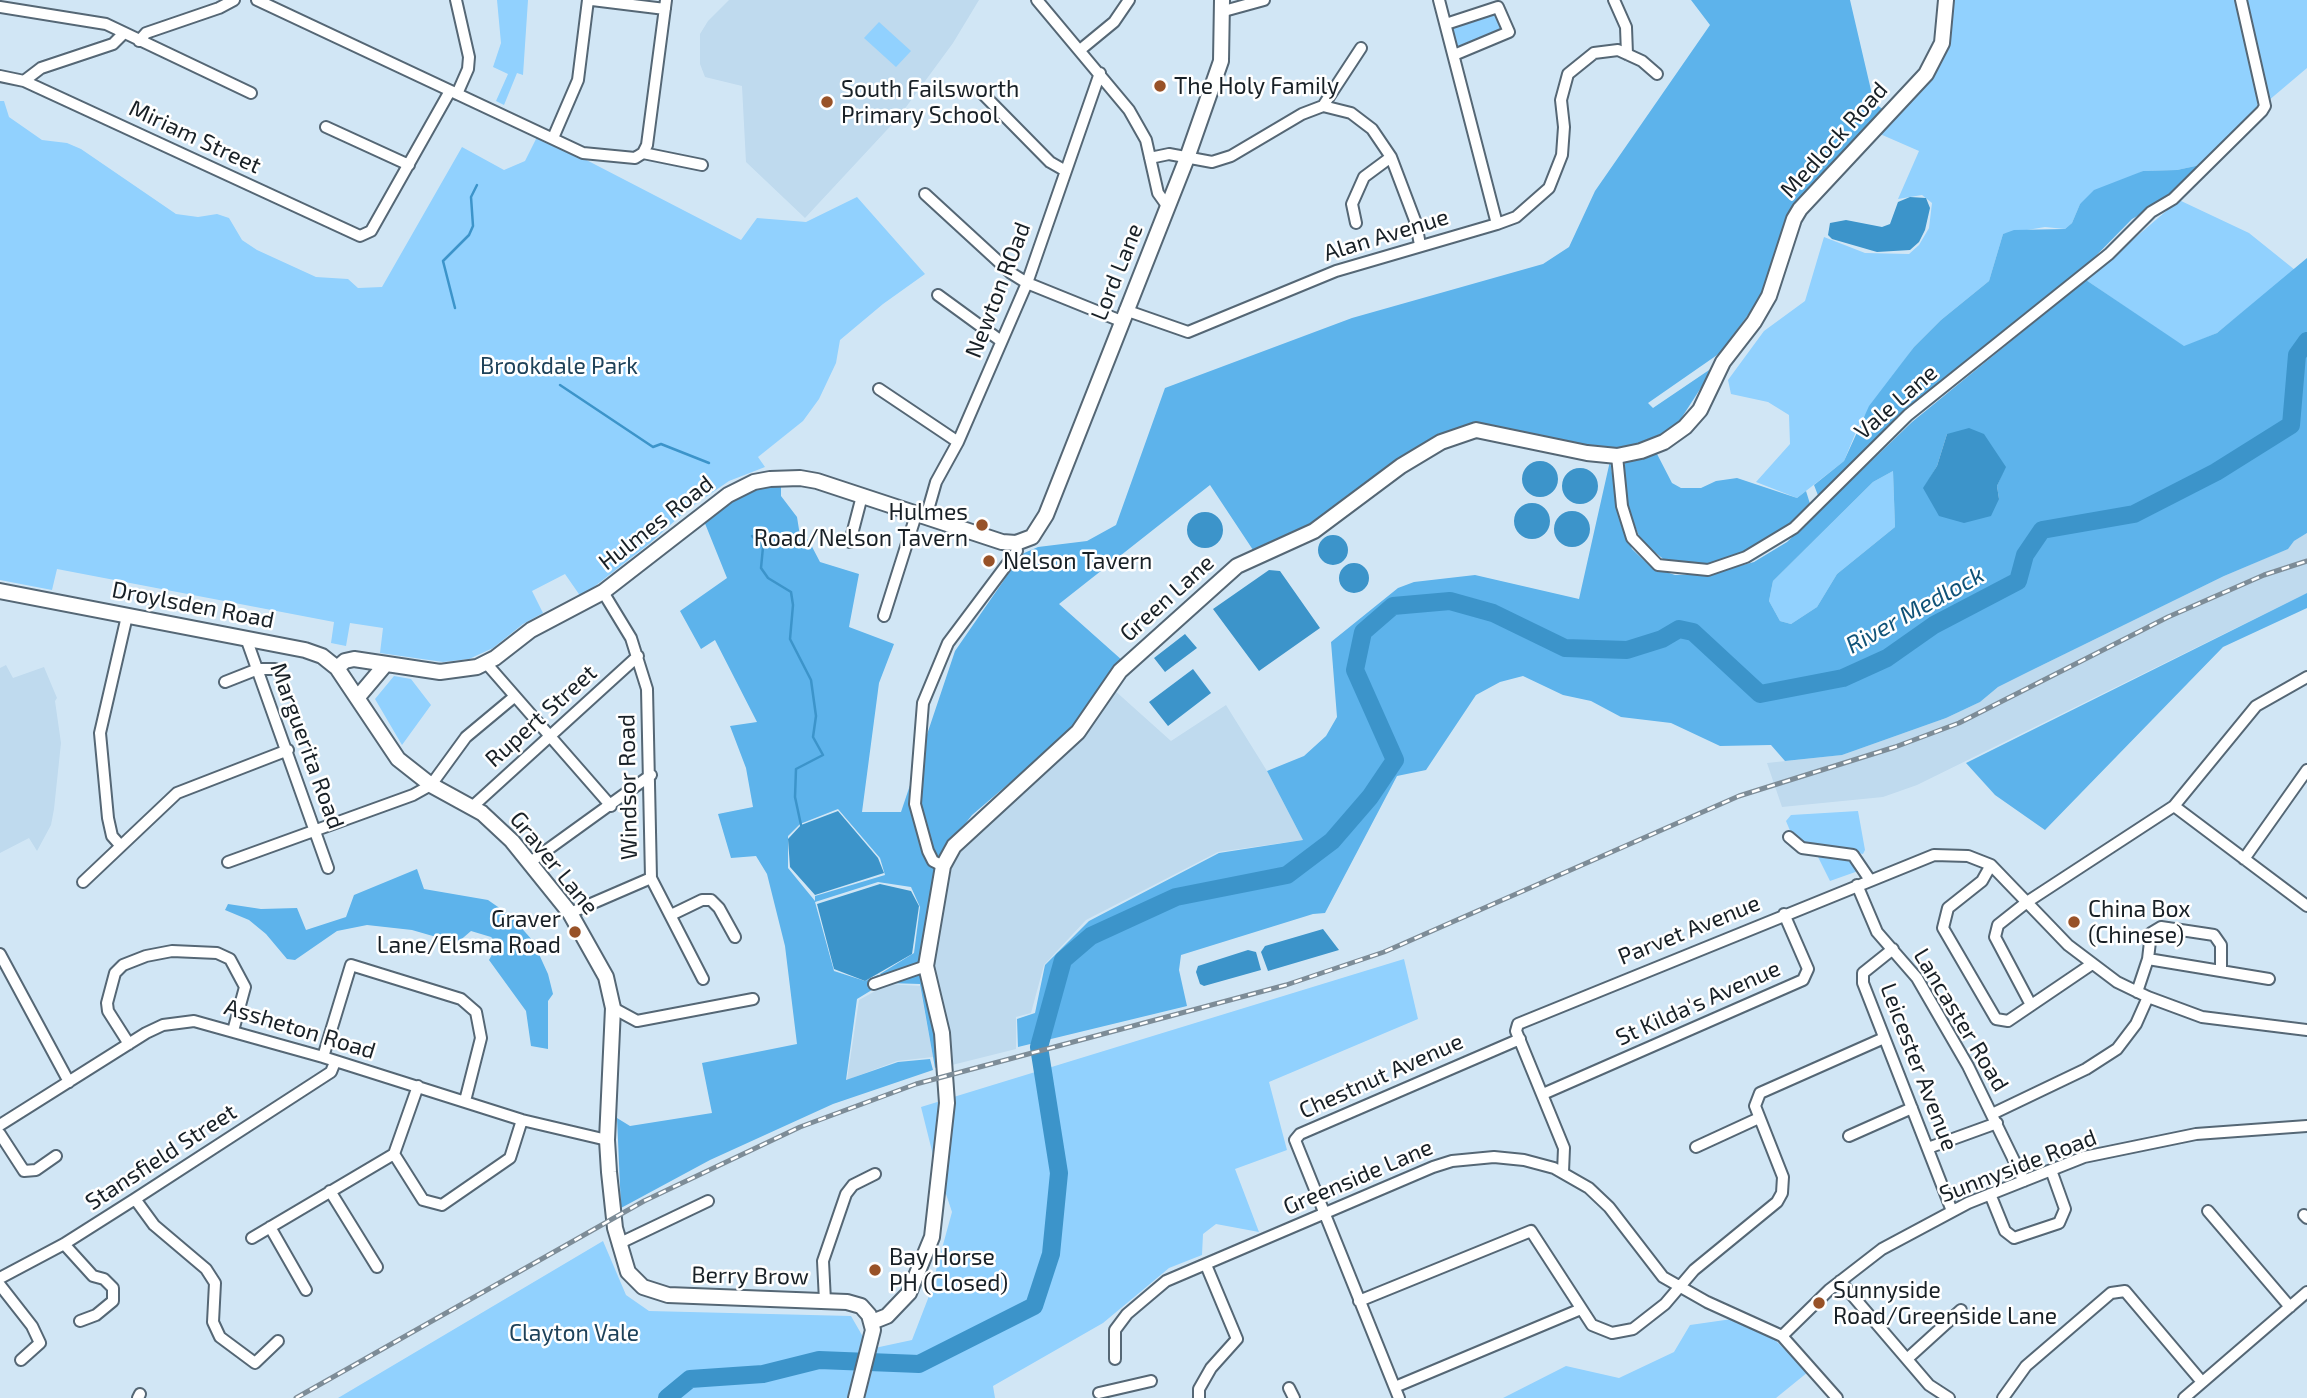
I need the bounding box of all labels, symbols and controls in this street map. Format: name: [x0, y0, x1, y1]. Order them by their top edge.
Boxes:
place label: The Holy Family: [1174, 72, 1339, 100]
place label: South Failsworth Primary School: [841, 75, 1019, 129]
street label: Medlock Road: [1775, 76, 1893, 204]
marker: The Holy Family: [1152, 78, 1168, 94]
street label: Miriam Street: [125, 94, 265, 180]
marker: South Failsworth Primary School: [819, 94, 835, 110]
street label: Alan Avenue: [1320, 203, 1452, 267]
street label: Newton ROad: [959, 218, 1037, 362]
street label: Lord Lane: [1085, 219, 1149, 325]
park label: Brookdale Park: [480, 352, 638, 380]
street label: Vale Lane: [1849, 359, 1943, 445]
street label: Hulmes Road: [593, 470, 719, 576]
place label: Hulmes Road/Nelson Tavern: [754, 498, 968, 552]
marker: Hulmes Road/Nelson Tavern: [974, 517, 990, 533]
place label: Nelson Tavern: [1003, 547, 1152, 575]
street label: Green Lane: [1114, 549, 1220, 647]
marker: Nelson Tavern: [981, 553, 997, 569]
water label: River Medlock: [1841, 560, 1989, 660]
street label: Droylsden Road: [109, 576, 277, 634]
street label: Marguerita Road: [264, 659, 350, 833]
street label: Rupert Street: [480, 659, 602, 773]
street label: Windsor Road: [613, 714, 643, 860]
street label: Graver Lane: [504, 806, 604, 920]
street label: Parvet Avenue: [1614, 889, 1764, 971]
place label: China Box (Chinese): [2088, 895, 2191, 949]
place label: Graver Lane/Elsma Road: [377, 905, 561, 959]
marker: China Box (Chinese): [2066, 914, 2082, 930]
marker: Graver Lane/Elsma Road: [567, 924, 583, 940]
street label: Lancaster Road: [1908, 944, 2014, 1096]
street label: St Kilda's Avenue: [1612, 954, 1784, 1052]
street label: Leicester Avenue: [1874, 979, 1964, 1155]
street label: Assheton Road: [221, 993, 379, 1065]
street label: Chestnut Avenue: [1295, 1027, 1467, 1125]
street label: Stansfield Street: [80, 1098, 242, 1216]
street label: Sunnyside Road: [1936, 1123, 2100, 1209]
street label: Greenside Lane: [1279, 1133, 1437, 1221]
place label: Bay Horse PH (Closed): [889, 1243, 1008, 1297]
street label: Berry Brow: [691, 1261, 809, 1291]
marker: Bay Horse PH (Closed): [867, 1262, 883, 1278]
place label: Sunnyside Road/Greenside Lane: [1833, 1276, 2057, 1330]
marker: Sunnyside Road/Greenside Lane: [1811, 1295, 1827, 1311]
park label: Clayton Vale: [509, 1319, 639, 1347]

